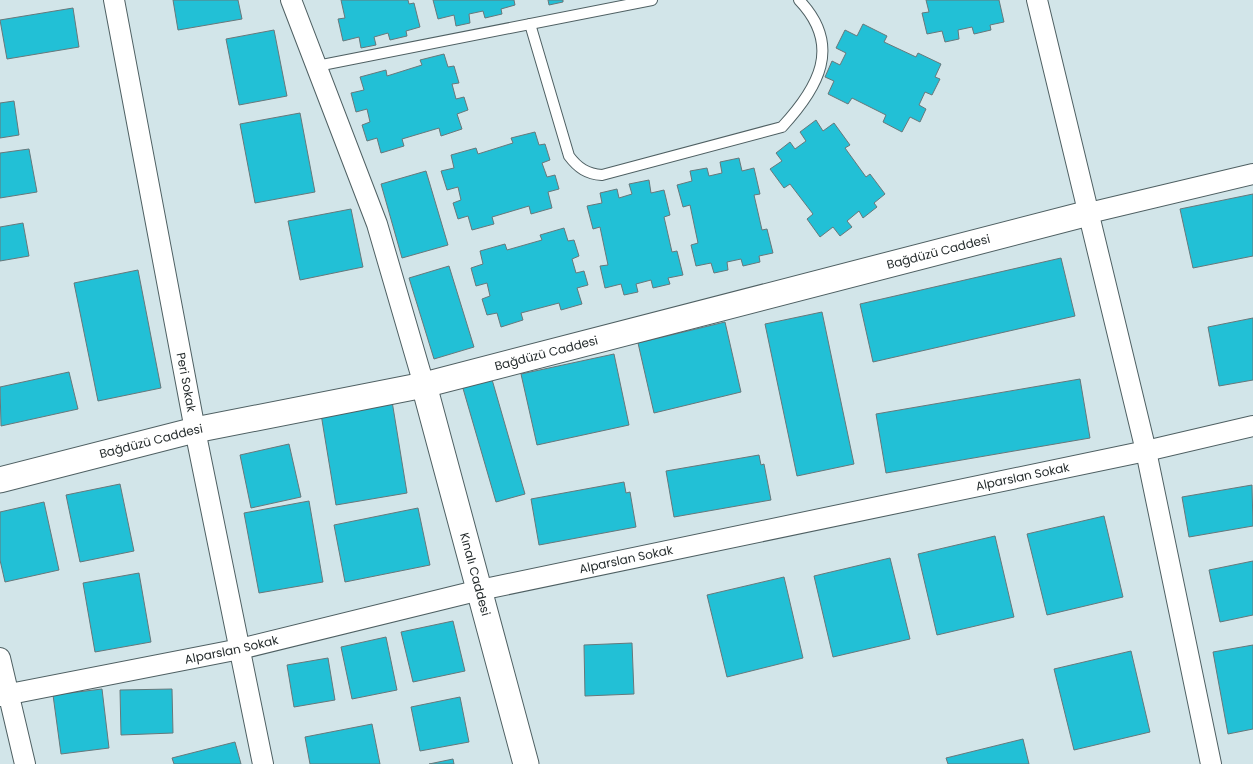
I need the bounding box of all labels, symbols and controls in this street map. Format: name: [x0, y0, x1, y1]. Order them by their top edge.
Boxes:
street label: Bağdüzü Caddesi: [885, 230, 992, 273]
street label: Bağdüzü Caddesi: [493, 331, 600, 374]
street label: Peri Sokak: [173, 351, 201, 414]
street label: Bağdüzü Caddesi: [97, 420, 204, 462]
street label: Alparslan Sokak: [974, 458, 1072, 494]
street label: Kınalı Caddesi: [456, 531, 495, 618]
street label: Alparslan Sokak: [578, 541, 675, 577]
street label: Alparslan Sokak: [183, 631, 281, 668]

